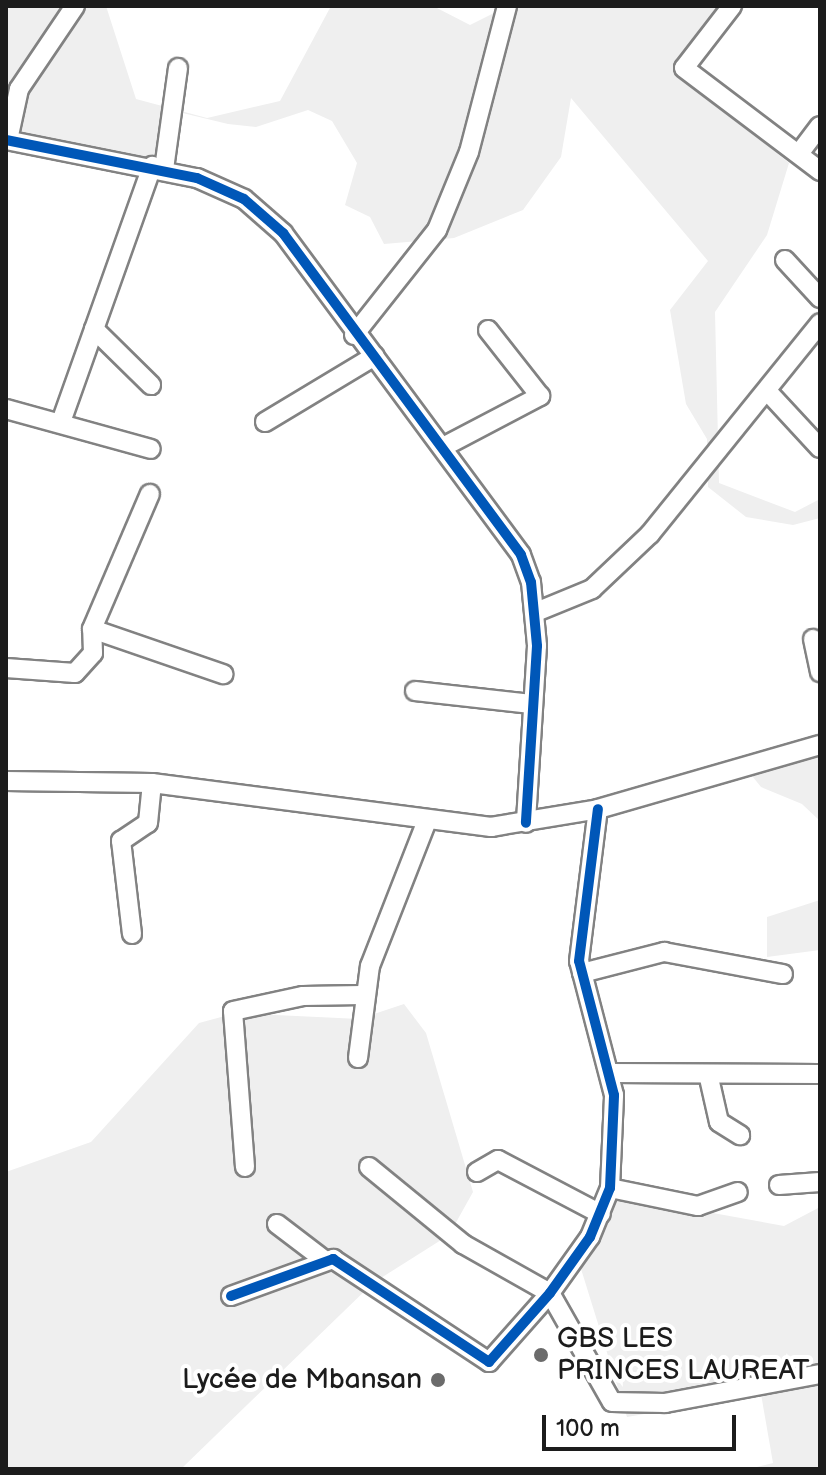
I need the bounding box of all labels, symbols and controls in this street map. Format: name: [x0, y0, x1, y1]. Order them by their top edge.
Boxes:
place label: GBS LES PRINCES LAUREAT: [557, 1322, 810, 1388]
marker: GBS LES PRINCES LAUREAT: [532, 1346, 550, 1364]
place label: Lycée de Mbansan: [182, 1363, 422, 1397]
marker: Lycée de Mbansan: [429, 1371, 447, 1389]
scale bar: [546, 1399, 740, 1449]
text: 100 m: [556, 1414, 620, 1443]

